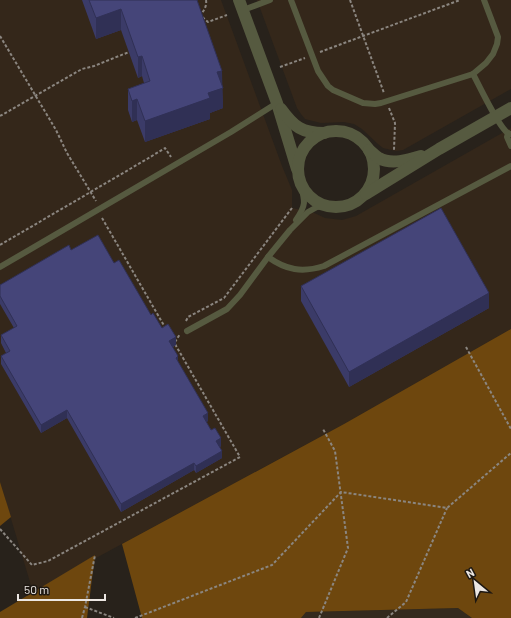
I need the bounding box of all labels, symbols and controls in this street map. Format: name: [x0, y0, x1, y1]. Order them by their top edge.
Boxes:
north arrow: [455, 562, 495, 602]
text: N: [464, 565, 476, 580]
scale bar: [18, 576, 105, 602]
text: 50 m: [24, 582, 49, 596]

